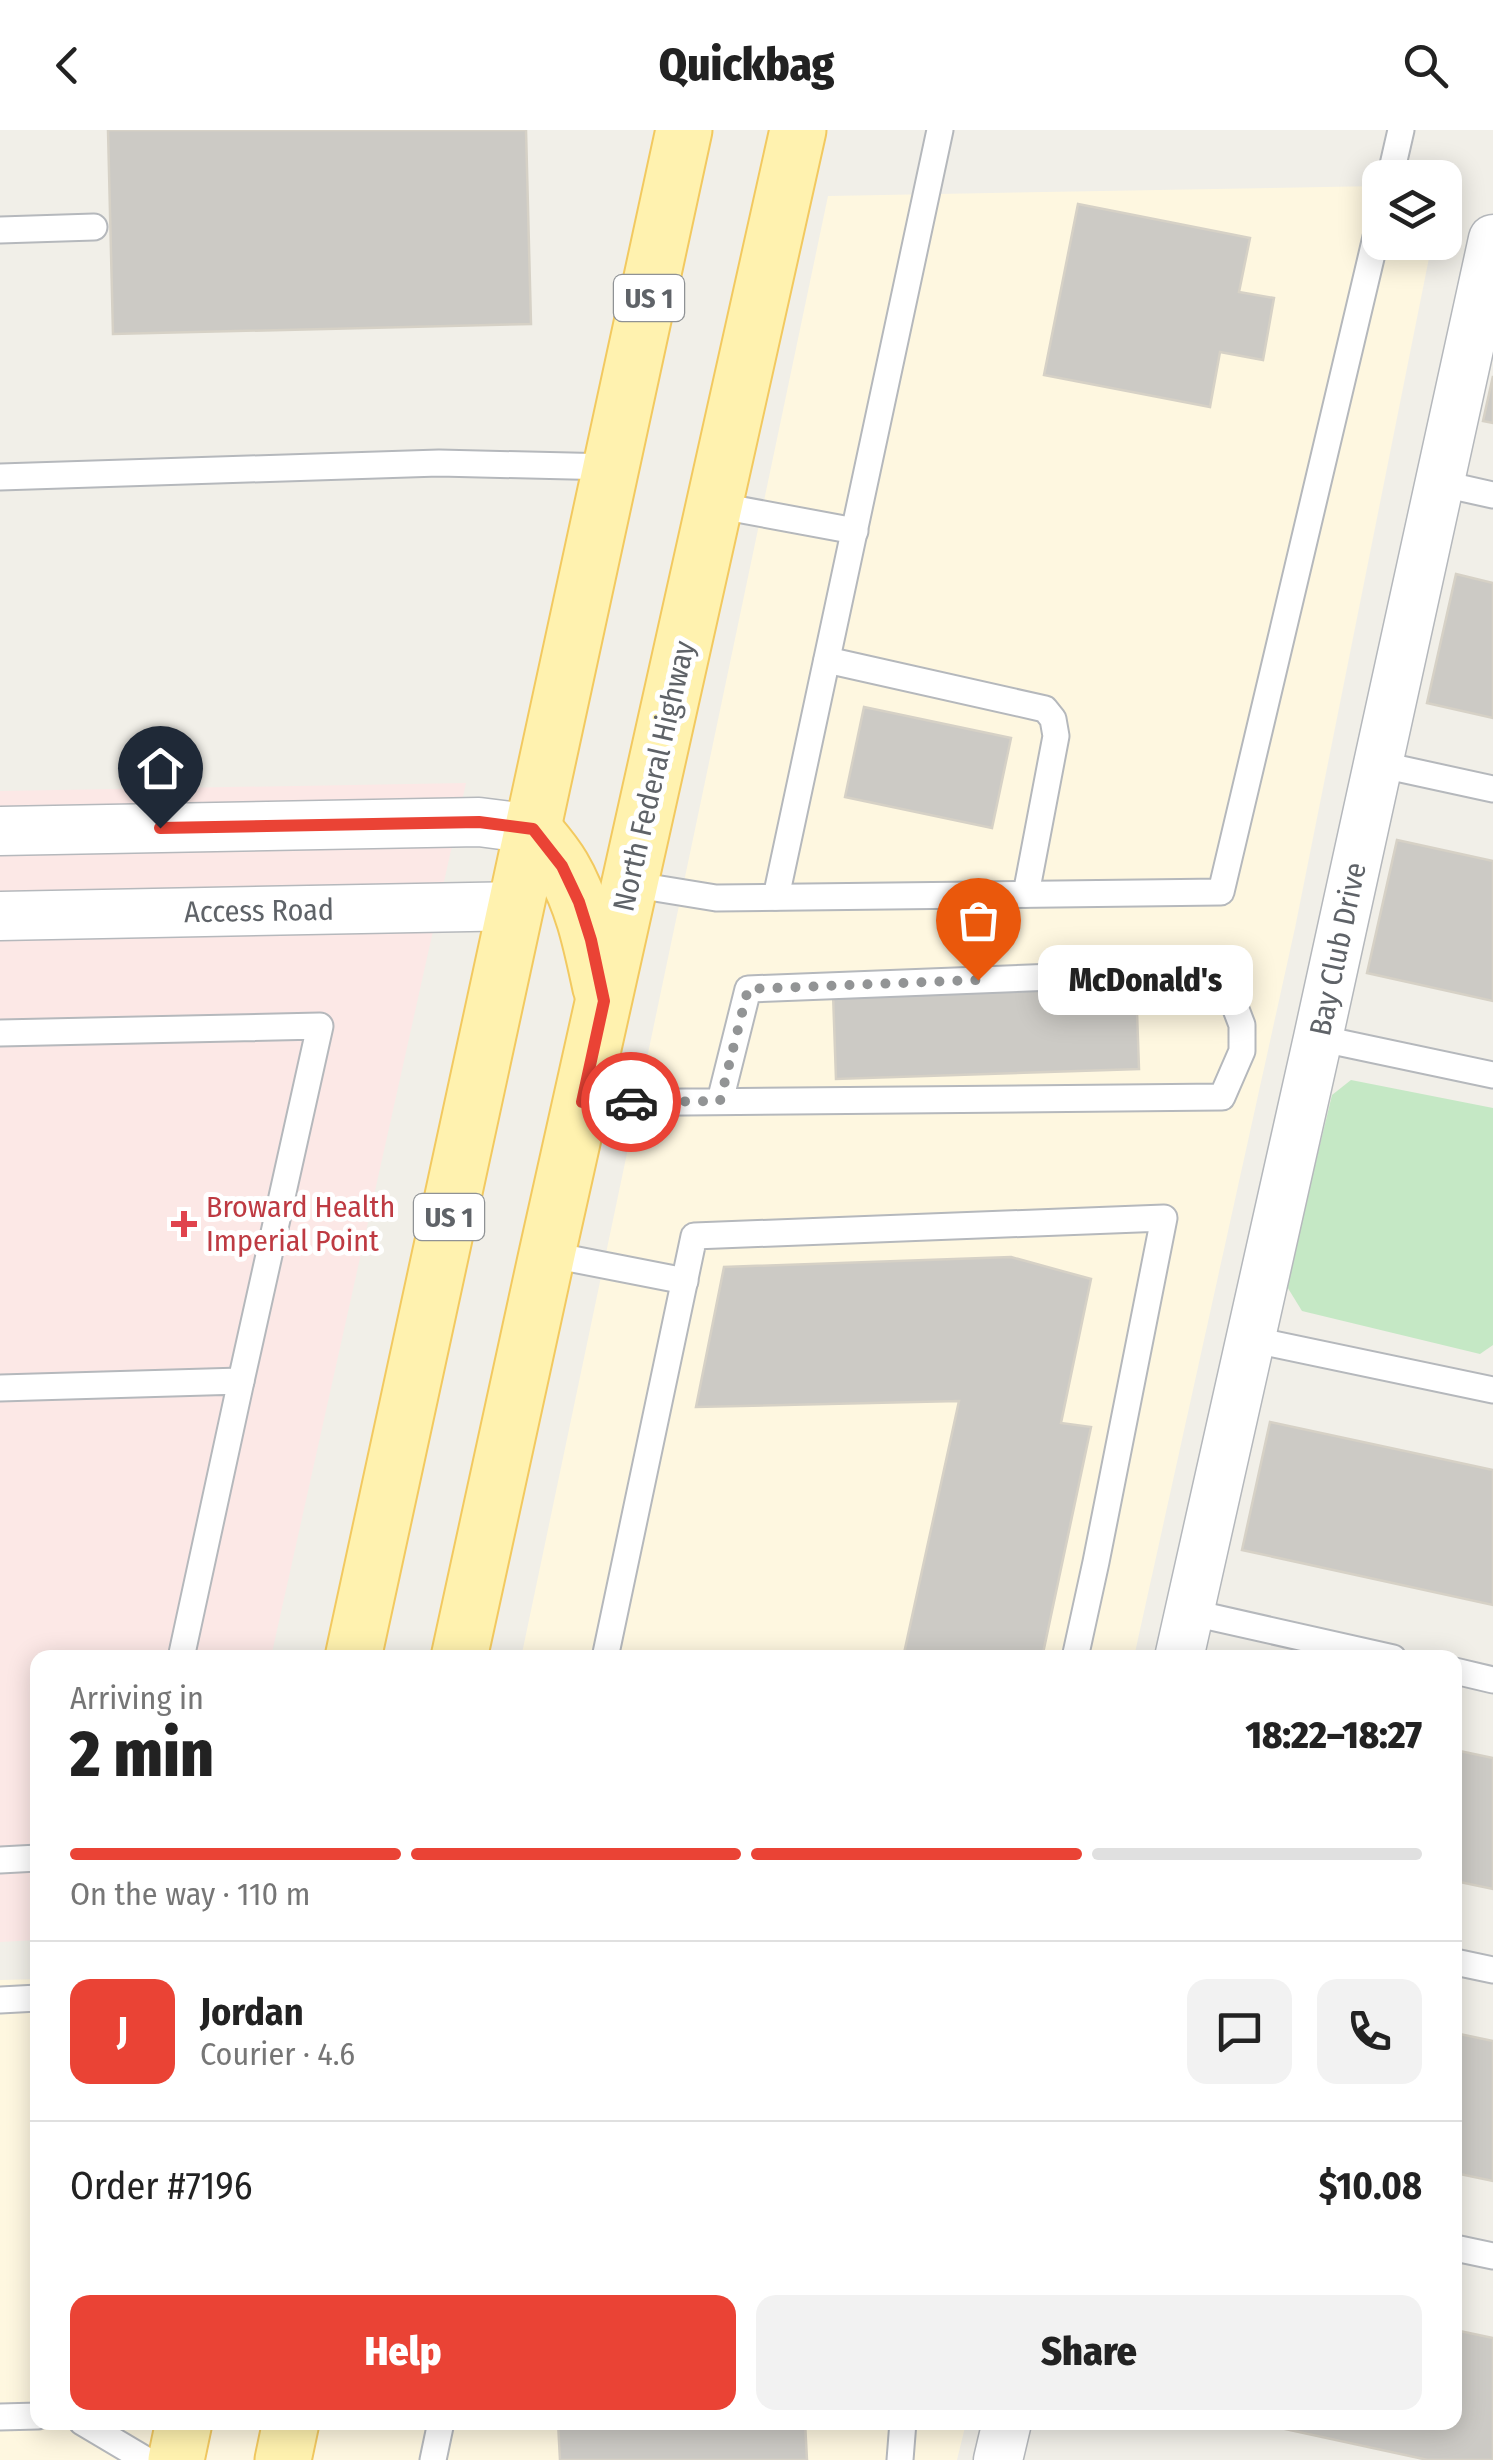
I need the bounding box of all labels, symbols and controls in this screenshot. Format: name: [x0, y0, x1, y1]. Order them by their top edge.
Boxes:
icon: back: [40, 38, 95, 93]
text: Quickbag: [659, 38, 834, 92]
icon: search: [1398, 38, 1453, 93]
map controls: [1362, 160, 1462, 260]
button: layers: [1362, 160, 1462, 260]
road number: US 1: [614, 275, 684, 321]
street label: North Federal Highway: [605, 637, 703, 915]
pin: [118, 726, 203, 829]
icon: home: [133, 741, 188, 796]
street label: Bay Club Drive: [1302, 859, 1374, 1039]
pin: [936, 878, 1021, 981]
street label: Access Road: [184, 892, 334, 930]
icon: bag: [951, 893, 1006, 948]
callout: McDonald's: [1038, 945, 1253, 1015]
text: McDonald's: [1069, 961, 1222, 999]
courier: [581, 1052, 681, 1152]
icon: car: [604, 1075, 659, 1130]
place label: Broward Health Imperial Point: [206, 1189, 395, 1259]
road number: US 1: [414, 1194, 484, 1240]
marker: Broward Health Imperial Point: [171, 1211, 197, 1237]
text: Arriving in: [70, 1679, 204, 1717]
text: 18:22–18:27: [1245, 1712, 1422, 1758]
text: 2 min: [70, 1715, 214, 1793]
text: On the way · 110 m: [70, 1875, 310, 1913]
button: chat: [1187, 1979, 1292, 2084]
button: phone: [1317, 1979, 1422, 2084]
text: Jordan: [200, 1989, 304, 2035]
text: J: [117, 2008, 128, 2054]
text: Courier · 4.6: [200, 2035, 355, 2073]
text: Order #7196: [70, 2163, 253, 2209]
text: $10.08: [1319, 2163, 1422, 2209]
button: Help: [70, 2295, 736, 2410]
button: Share: [756, 2295, 1422, 2410]

